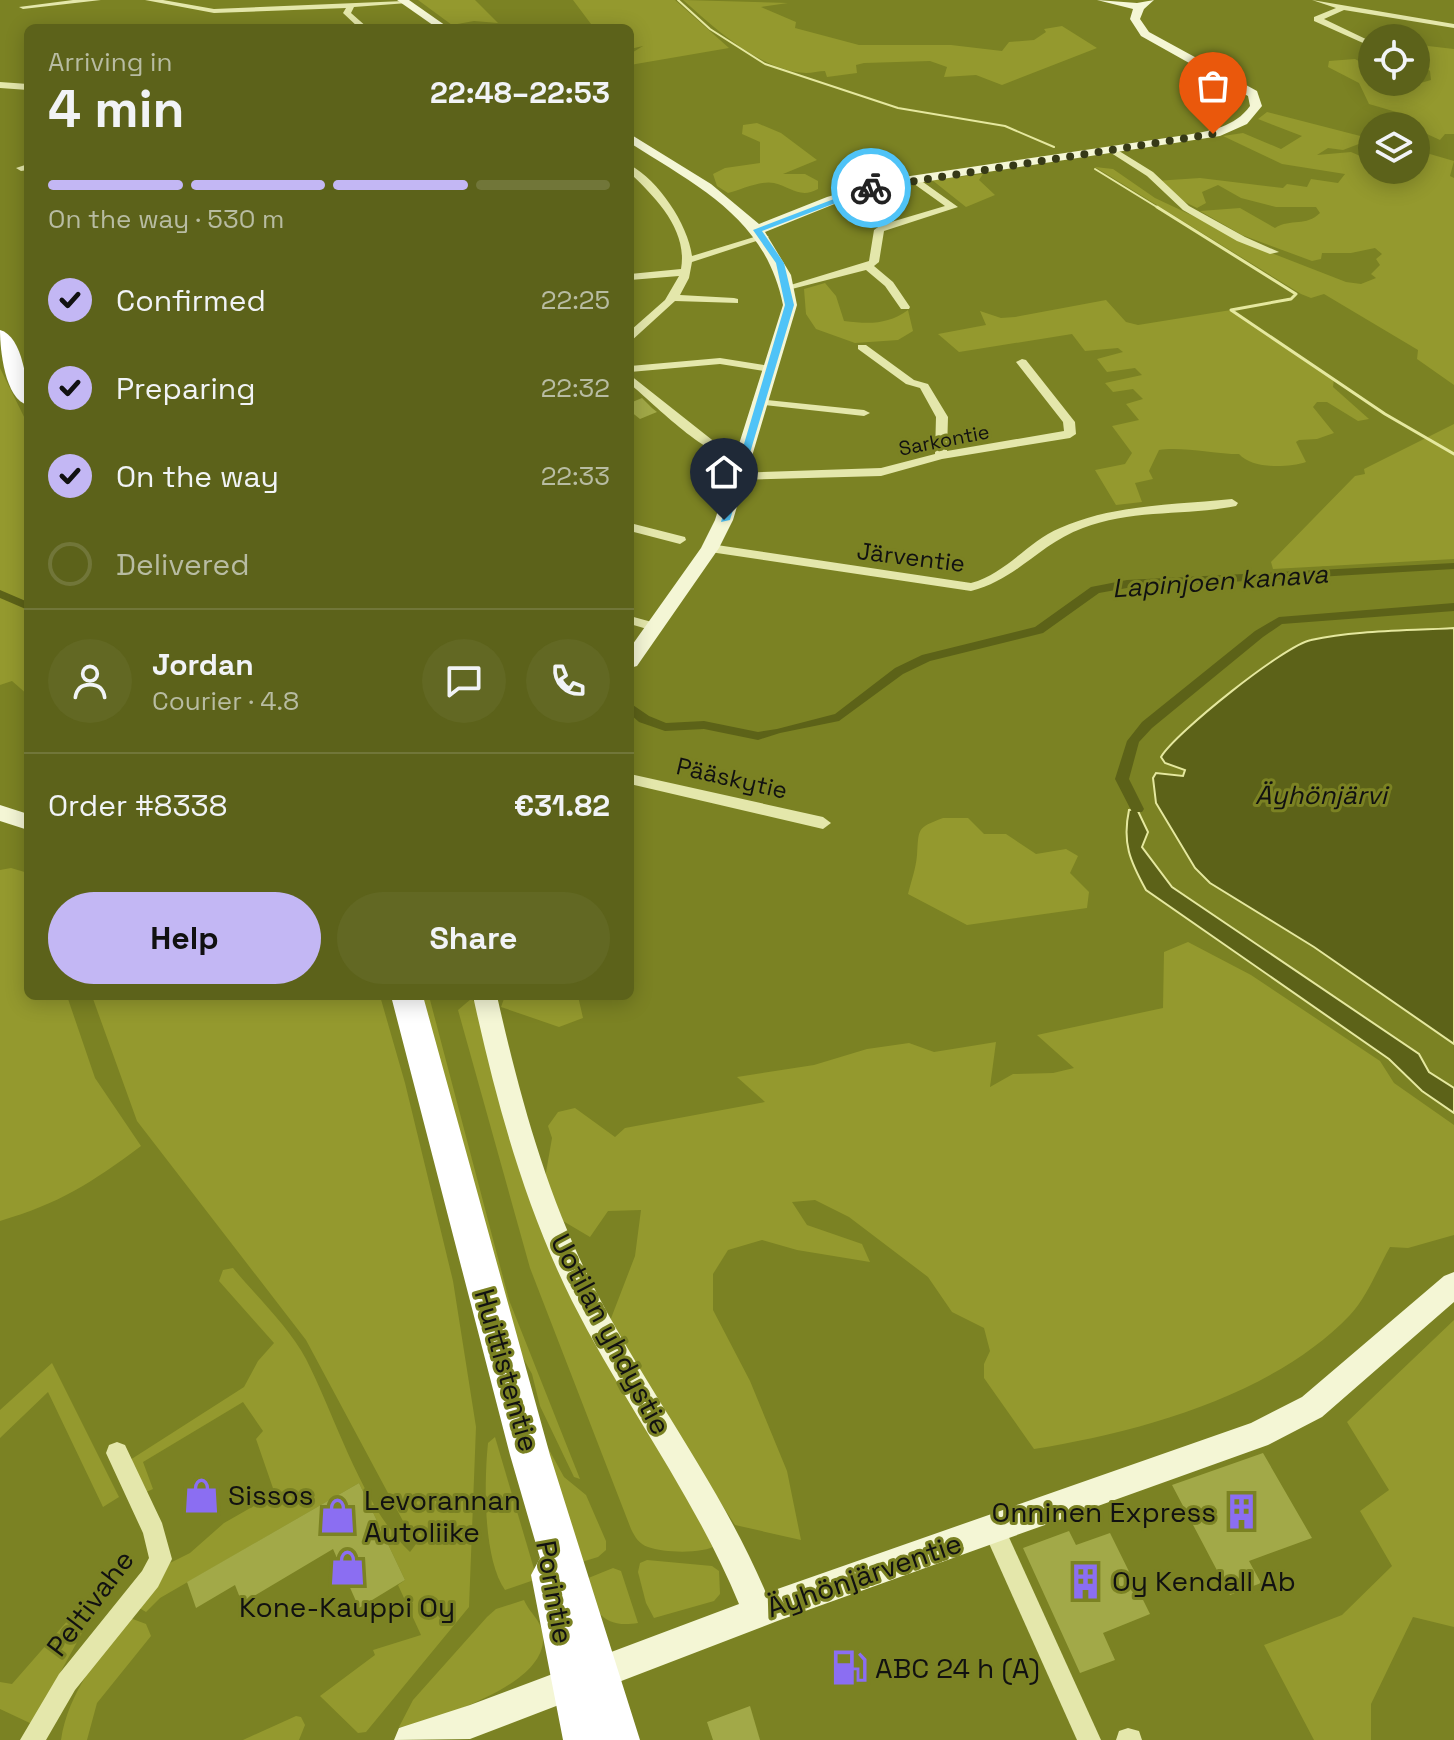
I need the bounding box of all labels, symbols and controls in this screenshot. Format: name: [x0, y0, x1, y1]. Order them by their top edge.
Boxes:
map controls: [1358, 24, 1430, 184]
button: locate: [1358, 24, 1430, 96]
text: Arriving in: [48, 45, 172, 79]
pin: [1179, 52, 1247, 134]
icon: bag: [1191, 64, 1235, 108]
text: 22:48–22:53: [430, 73, 610, 112]
text: 4 min: [48, 76, 185, 142]
button: layers: [1358, 112, 1430, 184]
courier: [831, 148, 911, 228]
icon: bike: [849, 166, 893, 210]
text: On the way · 530 m: [48, 202, 284, 236]
icon: check: [48, 278, 92, 322]
text: Confirmed: [116, 281, 266, 320]
text: 22:25: [541, 283, 610, 317]
icon: check: [48, 366, 92, 410]
text: Preparing: [116, 369, 255, 408]
text: 22:32: [541, 371, 610, 405]
street label: Sarkontie: [896, 418, 992, 462]
pin: [690, 438, 758, 520]
icon: home: [702, 450, 746, 494]
icon: check: [48, 454, 92, 498]
text: On the way: [116, 457, 279, 496]
text: 22:33: [541, 459, 610, 493]
street label: Järventie: [855, 535, 967, 579]
text: Delivered: [116, 545, 250, 584]
water label: Lapinjoen kanava: [1111, 556, 1330, 605]
button: person: [48, 639, 132, 723]
button: chat: [422, 639, 506, 723]
button: phone: [526, 639, 610, 723]
text: Jordan: [152, 645, 254, 684]
text: Courier · 4.8: [152, 684, 299, 718]
street label: Pääskytie: [673, 750, 791, 806]
water label: Äyhönjärvi: [1255, 778, 1390, 812]
text: Order #8338: [48, 786, 227, 825]
text: €31.82: [514, 786, 610, 825]
button: Help: [48, 892, 321, 984]
button: Share: [337, 892, 610, 984]
street label: Uotilan yhdystie: [543, 1227, 679, 1441]
street label: Huittistentie: [467, 1284, 547, 1456]
shop icon: Sissos: [183, 1476, 221, 1514]
place label: Sissos: [228, 1477, 314, 1513]
place label: Levorannan Autoliike: [364, 1482, 521, 1550]
building icon: Onninen Express: [1223, 1493, 1261, 1531]
place label: Onninen Express: [991, 1494, 1216, 1530]
shop icon: Levorannan Autoliike: [319, 1497, 357, 1535]
street label: Äyhönjärventie: [762, 1525, 966, 1625]
street label: Porintie: [528, 1538, 582, 1646]
street label: Peltivahe: [38, 1543, 142, 1663]
shop icon: Kone-Kauppi Oy: [328, 1548, 366, 1586]
building icon: Oy Kendall Ab: [1067, 1562, 1105, 1600]
place label: Oy Kendall Ab: [1112, 1563, 1296, 1599]
place label: Kone-Kauppi Oy: [239, 1589, 455, 1625]
fuel station icon: ABC 24 h (A): [830, 1649, 868, 1687]
place label: ABC 24 h (A): [875, 1650, 1040, 1686]

